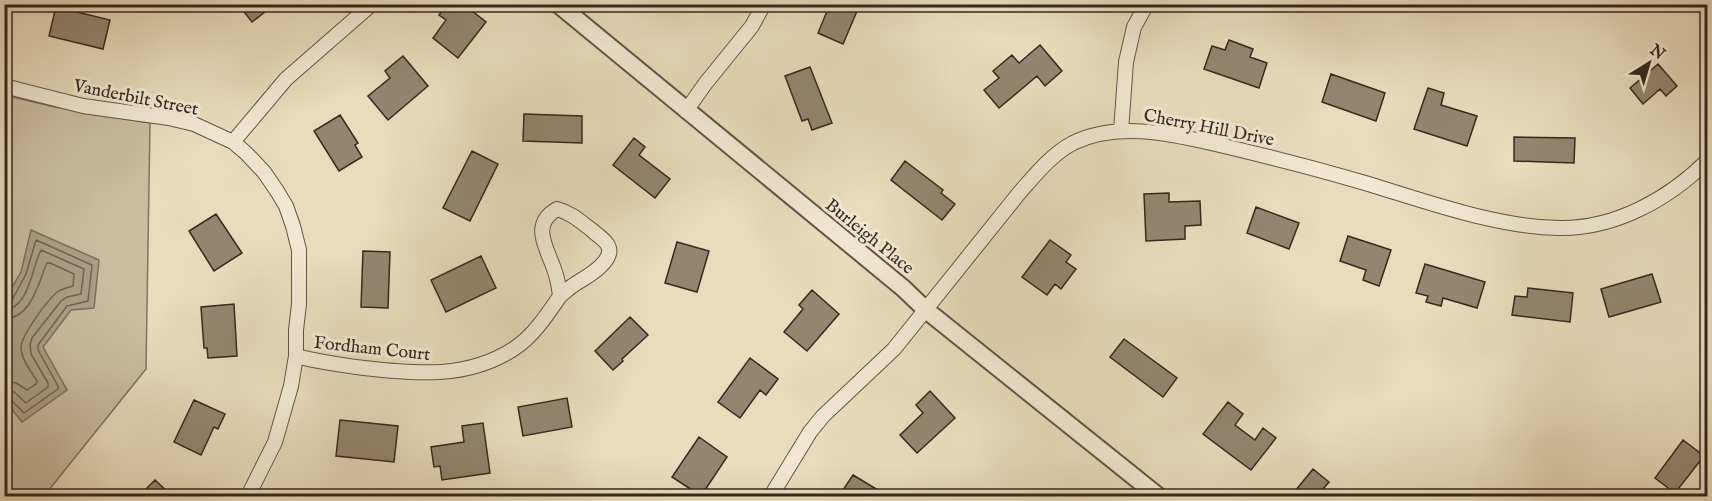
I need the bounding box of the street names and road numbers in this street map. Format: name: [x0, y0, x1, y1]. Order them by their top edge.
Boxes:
street label: Vanderbilt Street: [70, 75, 200, 122]
street label: Cherry Hill Drive: [1141, 105, 1276, 152]
street label: Burleigh Place: [820, 194, 918, 280]
street label: Fordham Court: [312, 332, 431, 367]

